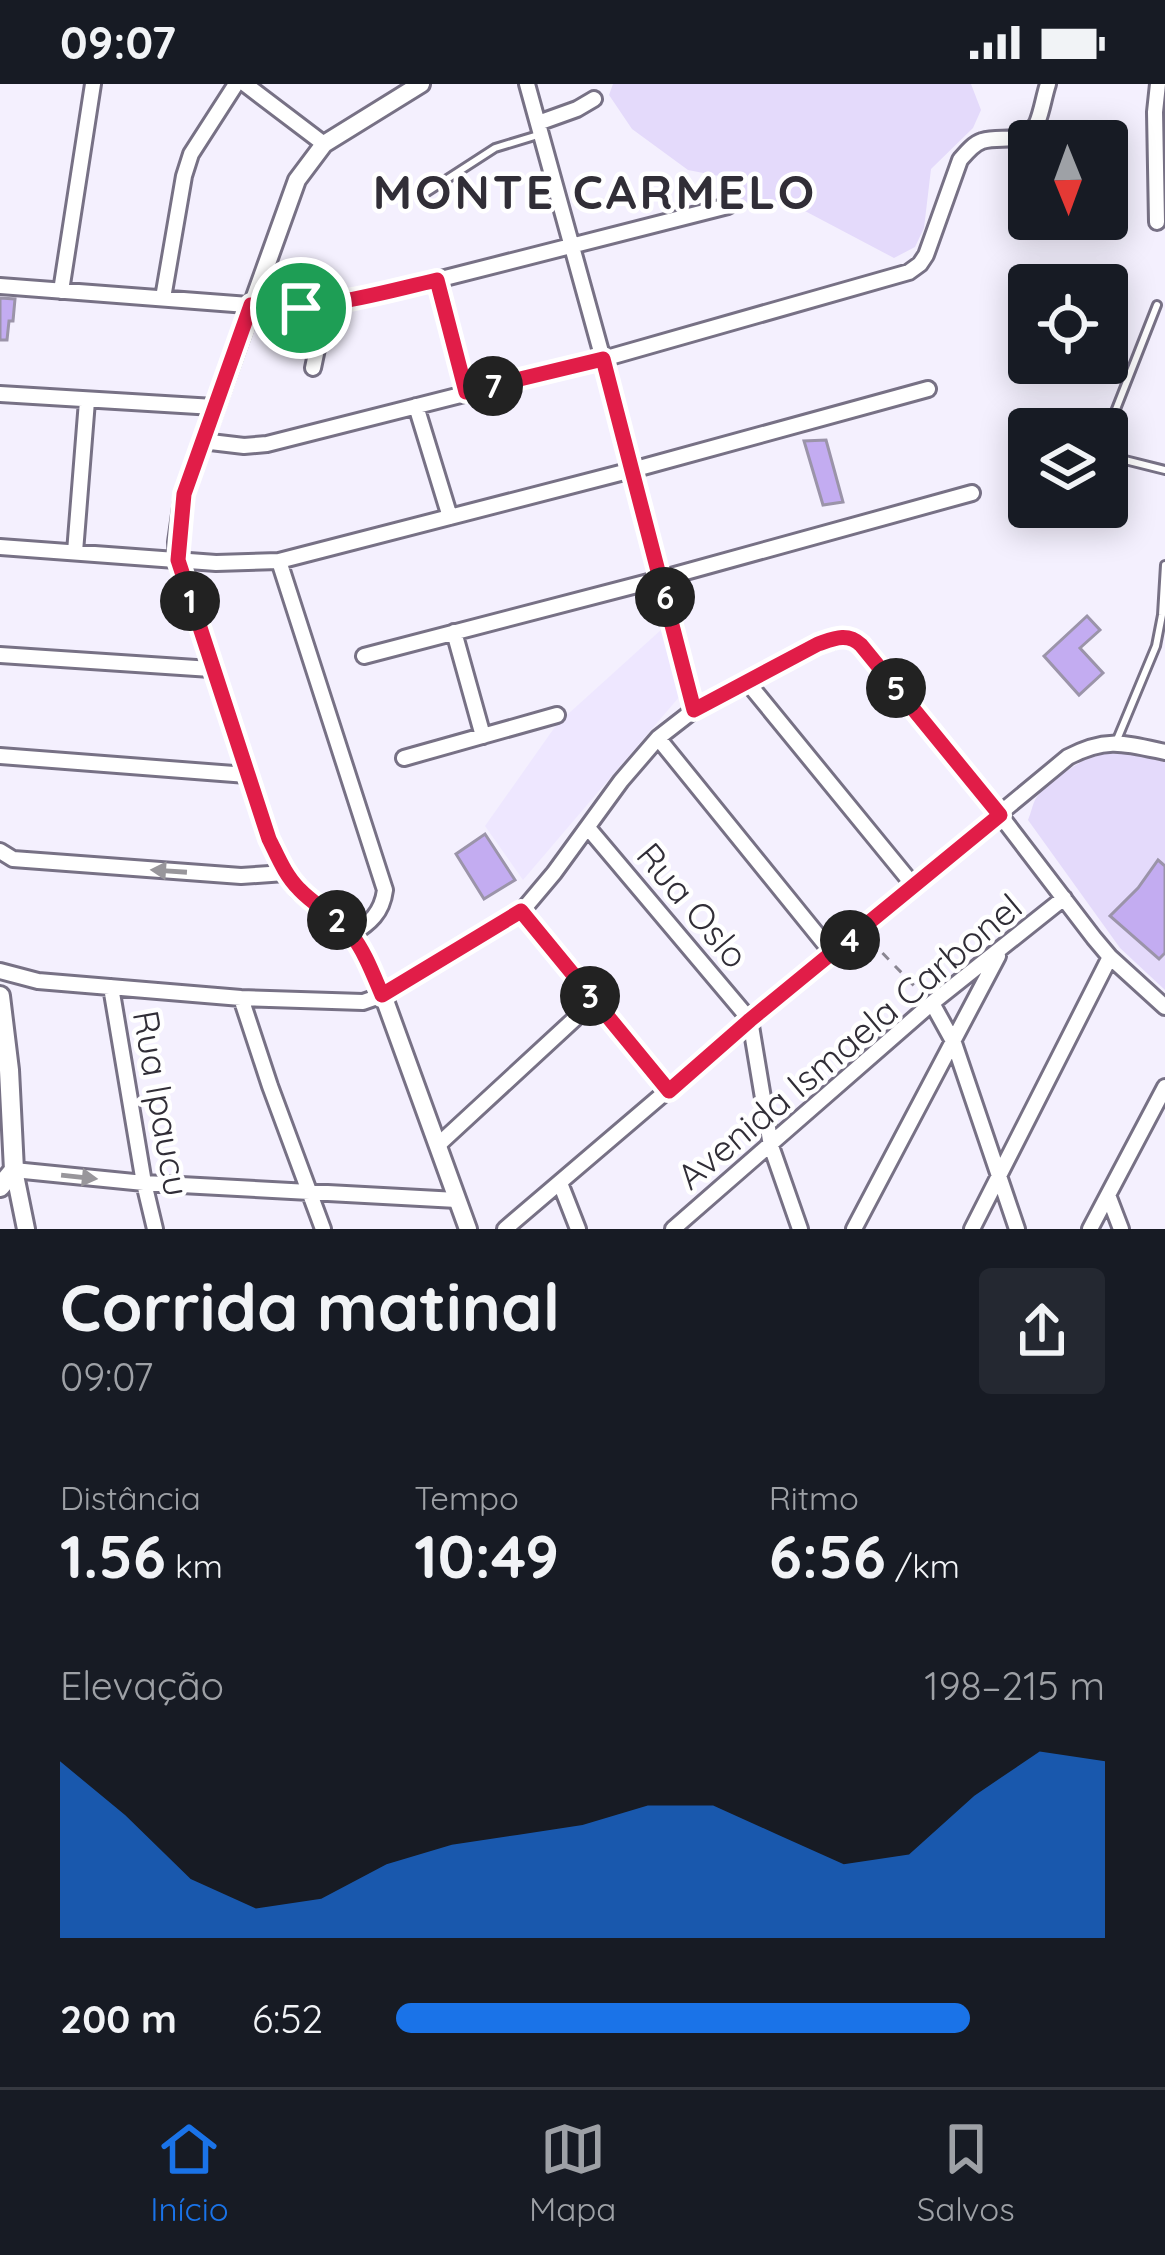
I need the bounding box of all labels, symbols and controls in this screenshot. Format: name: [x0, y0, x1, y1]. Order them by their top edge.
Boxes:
text: 09:07: [60, 14, 176, 70]
north arrow: [1008, 120, 1128, 240]
map controls: [1008, 120, 1128, 528]
district label: MONTE CARMELO: [373, 161, 817, 221]
pin: [250, 257, 352, 359]
button: locate: [1008, 264, 1128, 384]
icon: arrive: [268, 275, 334, 341]
pin: 7: [463, 356, 523, 416]
text: 7: [484, 365, 502, 406]
button: layers: [1008, 408, 1128, 528]
pin: 6: [635, 567, 695, 627]
pin: 1: [160, 571, 220, 631]
text: 6: [656, 576, 674, 617]
text: 1: [184, 580, 196, 621]
pin: 5: [866, 658, 926, 718]
text: 5: [886, 667, 906, 708]
street label: Rua Oslo: [628, 833, 758, 977]
one-way arrow: [150, 861, 187, 880]
street label: Avenida Ismaela Carbonel: [667, 883, 1031, 1199]
pin: 2: [307, 890, 367, 950]
text: 2: [328, 899, 346, 940]
pin: 4: [820, 910, 880, 970]
text: 4: [840, 919, 860, 960]
pin: 3: [560, 966, 620, 1026]
text: 3: [581, 975, 599, 1016]
street label: Rua Ipaucu: [124, 1007, 200, 1199]
one-way arrow: [61, 1168, 98, 1187]
text: Corrida matinal: [60, 1265, 560, 1348]
button: share: [979, 1268, 1105, 1394]
text: 09:07: [60, 1352, 153, 1401]
text: Distância: [60, 1477, 201, 1518]
text: Tempo: [414, 1477, 519, 1518]
text: Ritmo: [769, 1477, 859, 1518]
text: 1.56: [60, 1518, 166, 1593]
text: 10:49: [414, 1518, 559, 1593]
text: 6:56: [769, 1518, 886, 1593]
text: km: [166, 1545, 223, 1586]
text: /km: [886, 1545, 960, 1586]
text: Elevação: [60, 1661, 224, 1710]
text: 198–215 m: [924, 1661, 1105, 1710]
text: 200 m: [60, 1994, 177, 2043]
text: 6:52: [252, 1994, 323, 2043]
tab: Início: [150, 2116, 229, 2229]
tab: Mapa: [529, 2116, 616, 2229]
tab: Salvos: [917, 2116, 1015, 2229]

